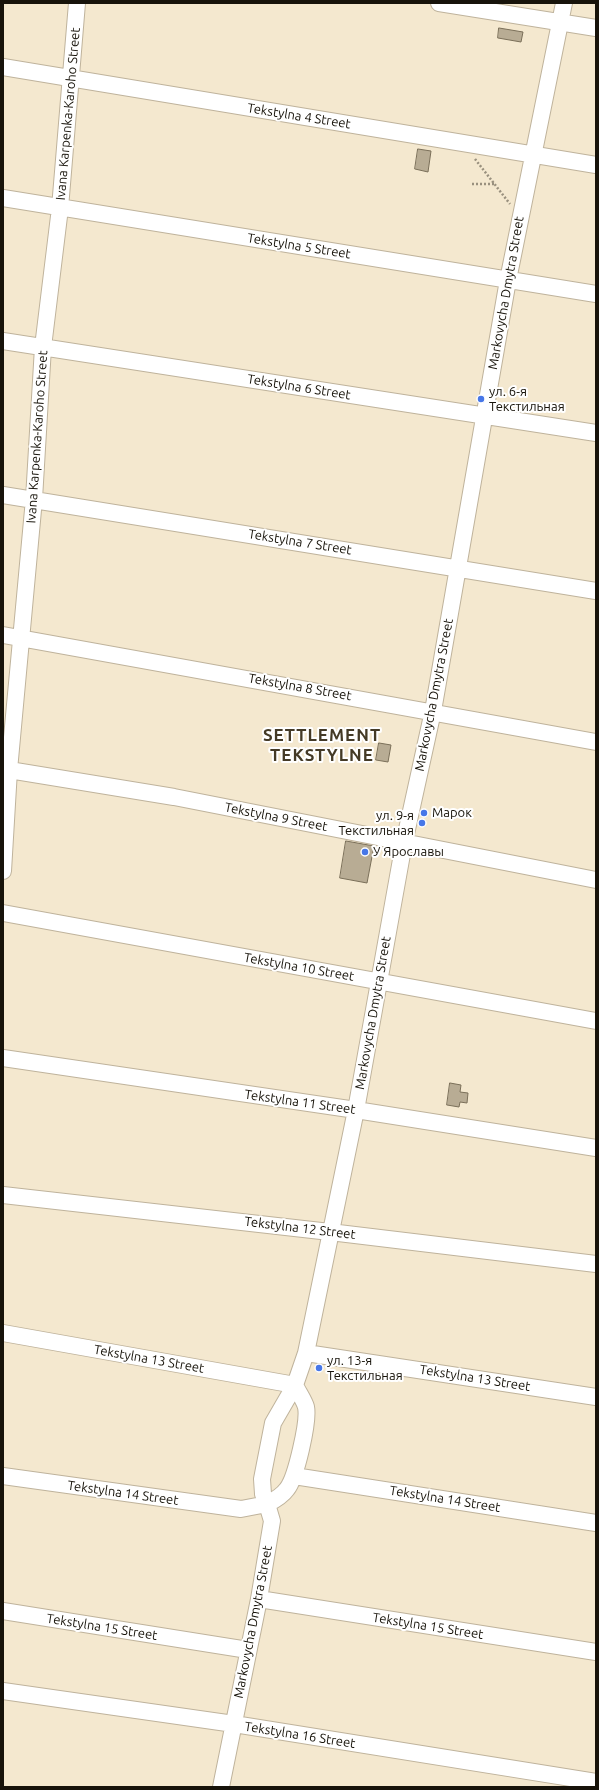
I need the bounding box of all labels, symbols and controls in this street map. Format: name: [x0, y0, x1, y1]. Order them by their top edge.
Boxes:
street label: Ivana Karpenka-Karoho Street: [53, 27, 83, 201]
street label: Tekstylna 4 Street: [246, 100, 352, 132]
street label: Markovycha Dmytra Street: [485, 215, 527, 371]
street label: Tekstylna 5 Street: [246, 230, 352, 262]
street label: Ivana Karpenka-Karoho Street: [23, 350, 51, 524]
street label: Tekstylna 6 Street: [246, 371, 352, 403]
place label: ул. 6-я Текстильная: [489, 384, 565, 415]
marker: ул. 6-я Текстильная: [476, 394, 486, 404]
street label: Tekstylna 7 Street: [247, 526, 353, 558]
street label: Markovycha Dmytra Street: [412, 617, 456, 773]
street label: Tekstylna 8 Street: [247, 670, 353, 704]
district label: SETTLEMENT TEKSTYLNE: [263, 725, 381, 765]
street label: Tekstylna 9 Street: [223, 799, 329, 835]
place label: Марок: [432, 805, 472, 821]
place label: ул. 9-я Текстильная: [338, 808, 414, 839]
marker: Марок: [419, 808, 429, 818]
marker: ул. 9-я Текстильная: [417, 818, 427, 828]
place label: У Ярославы: [373, 844, 444, 860]
marker: У Ярославы: [360, 847, 370, 857]
street label: Markovycha Dmytra Street: [352, 935, 394, 1091]
street label: Tekstylna 10 Street: [243, 950, 355, 984]
street label: Tekstylna 11 Street: [244, 1086, 356, 1118]
street label: Tekstylna 12 Street: [244, 1213, 356, 1243]
street label: Tekstylna 13 Street: [93, 1342, 205, 1376]
place label: ул. 13-я Текстильная: [327, 1353, 403, 1384]
street label: Tekstylna 13 Street: [419, 1362, 531, 1394]
marker: ул. 13-я Текстильная: [314, 1363, 324, 1373]
street label: Tekstylna 14 Street: [67, 1477, 179, 1509]
street label: Tekstylna 14 Street: [389, 1483, 501, 1515]
street label: Markovycha Dmytra Street: [231, 1544, 275, 1700]
street label: Tekstylna 15 Street: [372, 1610, 484, 1642]
street label: Tekstylna 15 Street: [46, 1611, 158, 1643]
street label: Tekstylna 16 Street: [244, 1719, 356, 1751]

